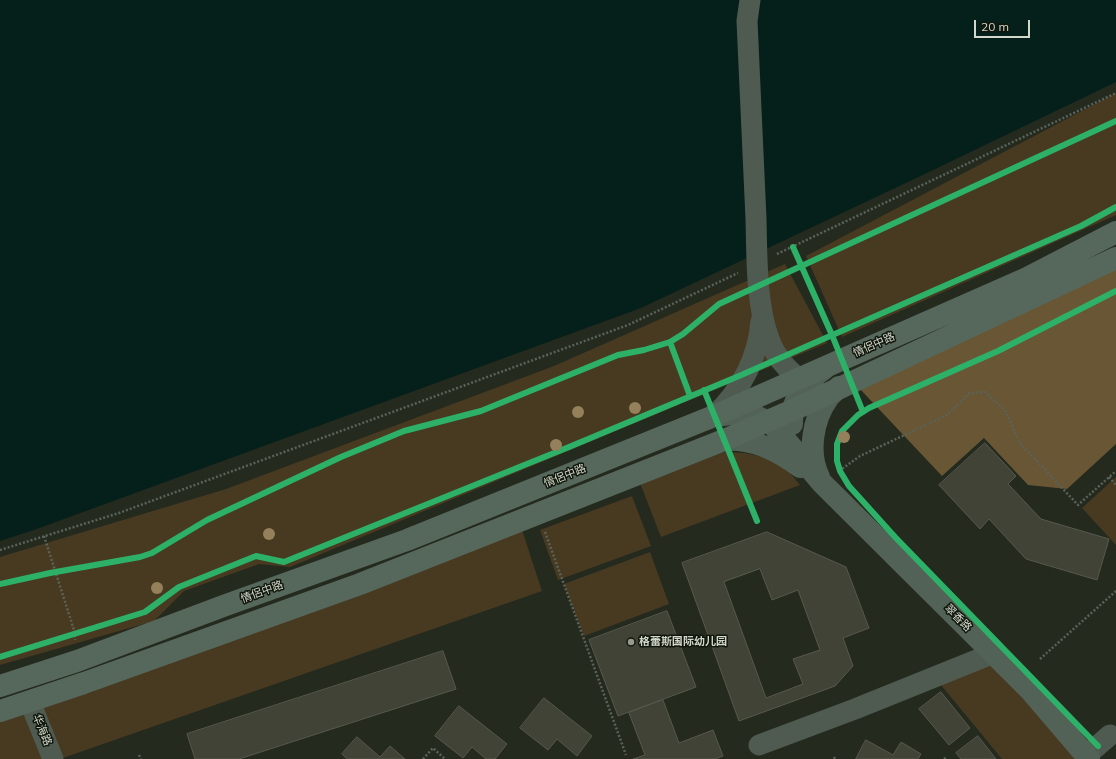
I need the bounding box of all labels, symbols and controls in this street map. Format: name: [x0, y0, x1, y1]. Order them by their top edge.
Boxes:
scale bar: [976, 12, 1032, 38]
text: 20 m: [981, 19, 1009, 34]
street label: 情侶中路: [851, 330, 897, 360]
street label: 情侶中路: [542, 462, 588, 490]
street label: 情侶中路: [239, 578, 285, 606]
street label: 翠香路: [942, 602, 974, 634]
place label: 格蕾斯国际幼儿园: [639, 635, 727, 649]
marker: 格蕾斯国际幼儿园: [626, 637, 636, 647]
street label: 华海路: [30, 712, 54, 748]

